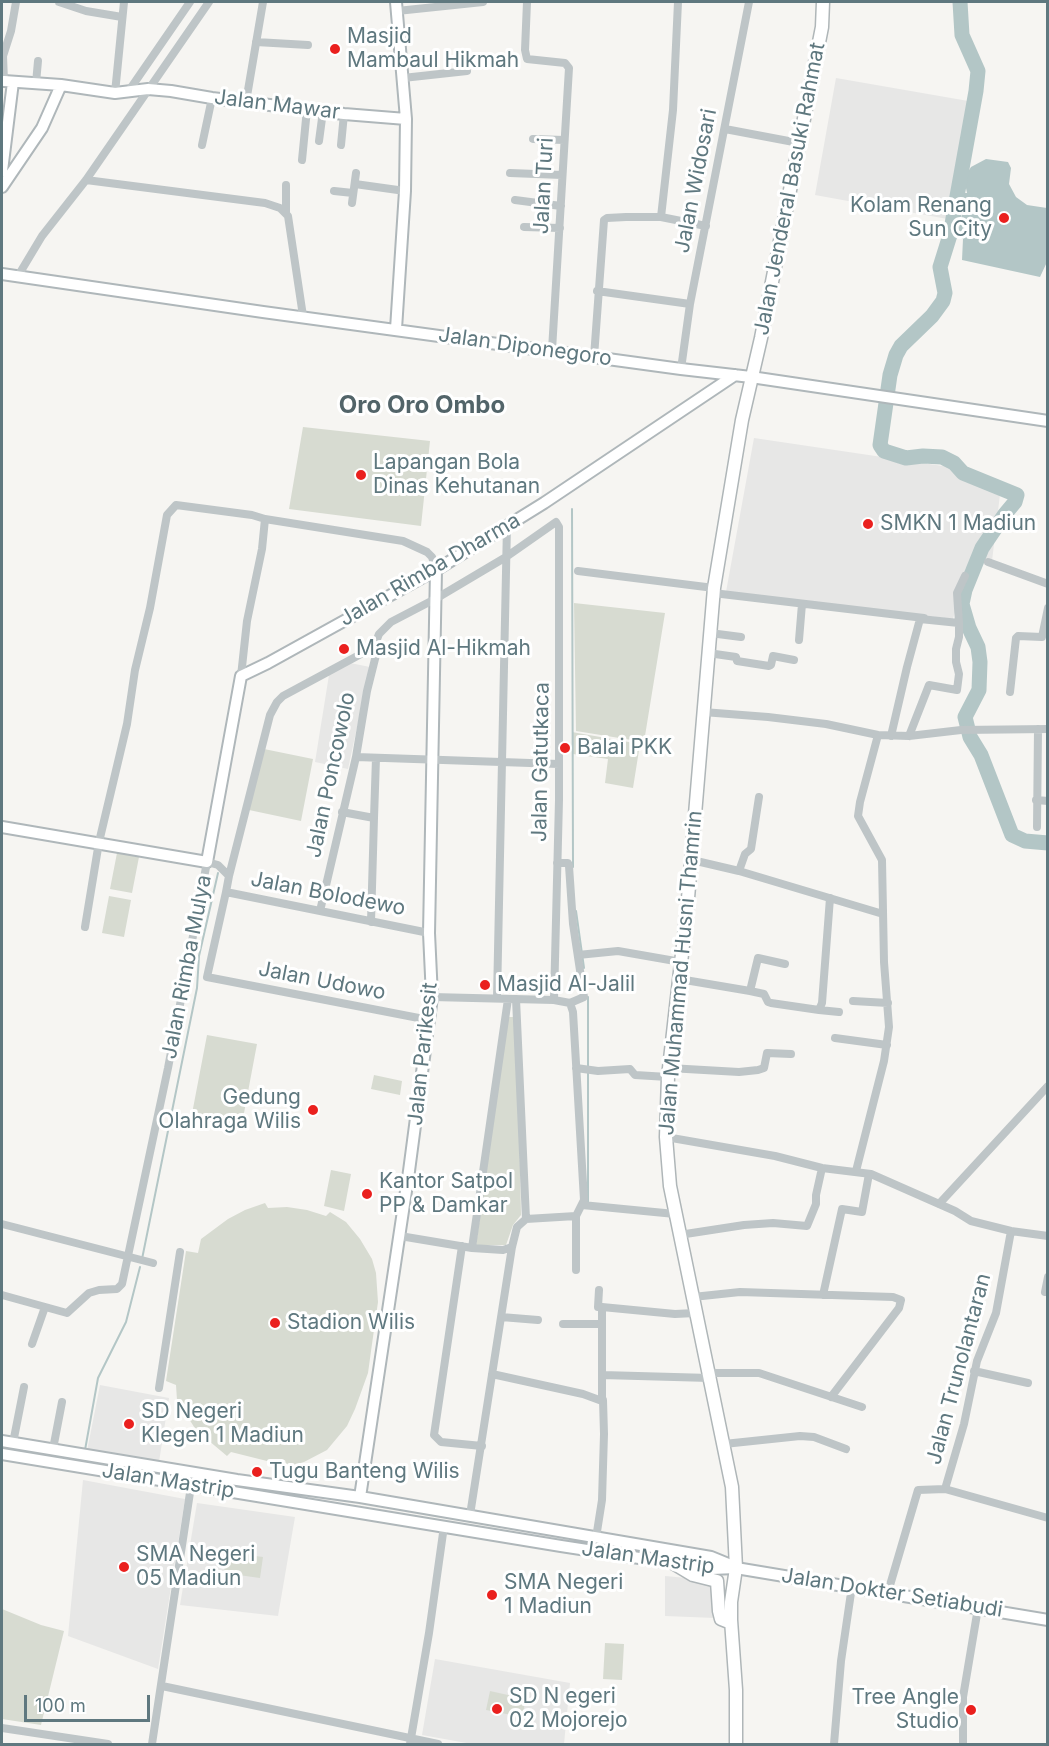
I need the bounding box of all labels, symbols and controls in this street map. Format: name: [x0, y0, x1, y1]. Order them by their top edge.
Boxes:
place label: Masjid Mambaul Hikmah: [347, 24, 519, 74]
street label: Jalan Jenderal Basuki Rahmat: [749, 41, 831, 337]
marker: Masjid Mambaul Hikmah: [328, 42, 342, 56]
street label: Jalan Mawar: [213, 85, 341, 125]
street label: Jalan Widosari: [670, 107, 722, 255]
street label: Jalan Turi: [529, 137, 559, 235]
place label: Kolam Renang Sun City: [850, 193, 992, 243]
marker: Kolam Renang Sun City: [997, 211, 1011, 225]
street label: Jalan Diponegoro: [437, 322, 613, 372]
district label: Oro Oro Ombo: [339, 392, 505, 420]
place label: Lapangan Bola Dinas Kehutanan: [373, 450, 540, 500]
marker: Lapangan Bola Dinas Kehutanan: [354, 468, 368, 482]
street label: Jalan Rimba Dharma: [335, 508, 525, 632]
place label: SMKN 1 Madiun: [880, 511, 1036, 537]
marker: SMKN 1 Madiun: [861, 517, 875, 531]
place label: Masjid Al-Hikmah: [356, 636, 531, 662]
marker: Masjid Al-Hikmah: [337, 642, 351, 656]
street label: Jalan Gatutkaca: [527, 682, 555, 842]
street label: Jalan Poncowolo: [301, 690, 361, 860]
place label: Balai PKK: [577, 735, 672, 761]
marker: Balai PKK: [558, 741, 572, 755]
street label: Jalan Muhammad Husni Thamrin: [654, 809, 708, 1137]
street label: Jalan Bolodewo: [248, 867, 408, 921]
street label: Jalan Rimba Mulya: [157, 873, 217, 1061]
street label: Jalan Udowo: [256, 956, 388, 1006]
place label: Masjid Al-Jalil: [497, 972, 635, 998]
marker: Masjid Al-Jalil: [478, 978, 492, 992]
street label: Jalan Parikesit: [403, 981, 443, 1127]
place label: Gedung Olahraga Wilis: [158, 1085, 301, 1135]
marker: Gedung Olahraga Wilis: [306, 1103, 320, 1117]
place label: Kantor Satpol PP & Damkar: [379, 1169, 513, 1219]
marker: Kantor Satpol PP & Damkar: [360, 1187, 374, 1201]
street label: Jalan Trunolantaran: [921, 1271, 997, 1467]
place label: Stadion Wilis: [287, 1310, 415, 1336]
marker: Stadion Wilis: [268, 1316, 282, 1330]
place label: SD Negeri Klegen 1 Madiun: [141, 1399, 304, 1449]
marker: SD Negeri Klegen 1 Madiun: [122, 1417, 136, 1431]
street label: Jalan Mastrip: [100, 1458, 236, 1504]
place label: Tugu Banteng Wilis: [269, 1459, 460, 1485]
marker: Tugu Banteng Wilis: [250, 1465, 264, 1479]
street label: Jalan Mastrip: [580, 1536, 716, 1580]
place label: SMA Negeri 05 Madiun: [136, 1542, 255, 1592]
marker: SMA Negeri 05 Madiun: [117, 1560, 131, 1574]
street label: Jalan Dokter Setiabudi: [780, 1563, 1004, 1623]
place label: SMA Negeri 1 Madiun: [504, 1570, 623, 1620]
marker: SMA Negeri 1 Madiun: [485, 1588, 499, 1602]
scale bar: [27, 1683, 153, 1721]
place label: SD N egeri 02 Mojorejo: [509, 1684, 628, 1734]
place label: Tree Angle Studio: [852, 1685, 959, 1735]
text: 100 m: [35, 1695, 86, 1716]
marker: SD N egeri 02 Mojorejo: [490, 1702, 504, 1716]
marker: Tree Angle Studio: [964, 1703, 978, 1717]

